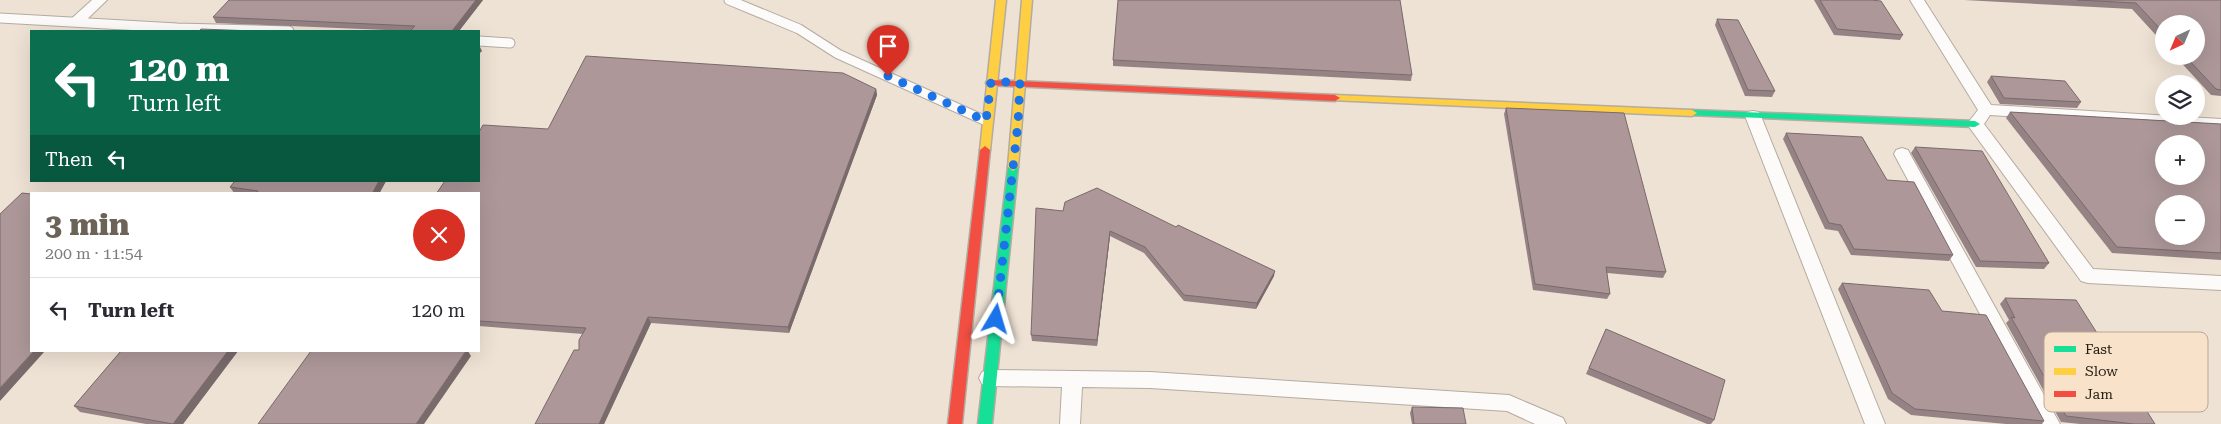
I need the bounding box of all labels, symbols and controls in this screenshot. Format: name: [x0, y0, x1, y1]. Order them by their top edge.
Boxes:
north arrow: [2155, 15, 2205, 65]
map controls: [2155, 15, 2205, 245]
pin: [867, 25, 909, 76]
icon: arrive: [874, 32, 902, 60]
text: 120 m: [128, 49, 229, 90]
icon: left: [45, 50, 110, 115]
button: layers: [2155, 75, 2205, 125]
text: Turn left: [128, 91, 221, 116]
button: +: [2155, 135, 2205, 185]
icon: left: [103, 145, 131, 173]
text: Then: [45, 148, 93, 171]
button: −: [2155, 195, 2205, 245]
text: 3 min: [45, 207, 129, 242]
button: close: [413, 209, 465, 261]
text: 200 m · 11:54: [45, 244, 143, 263]
position arrow: [969, 292, 1021, 344]
icon: left: [45, 296, 73, 324]
text: Turn left: [88, 299, 174, 322]
text: 120 m: [411, 299, 465, 322]
legend: [2044, 332, 2208, 412]
text: Fast: [2085, 341, 2112, 357]
text: Slow: [2085, 363, 2118, 379]
text: Jam: [2085, 386, 2113, 402]

